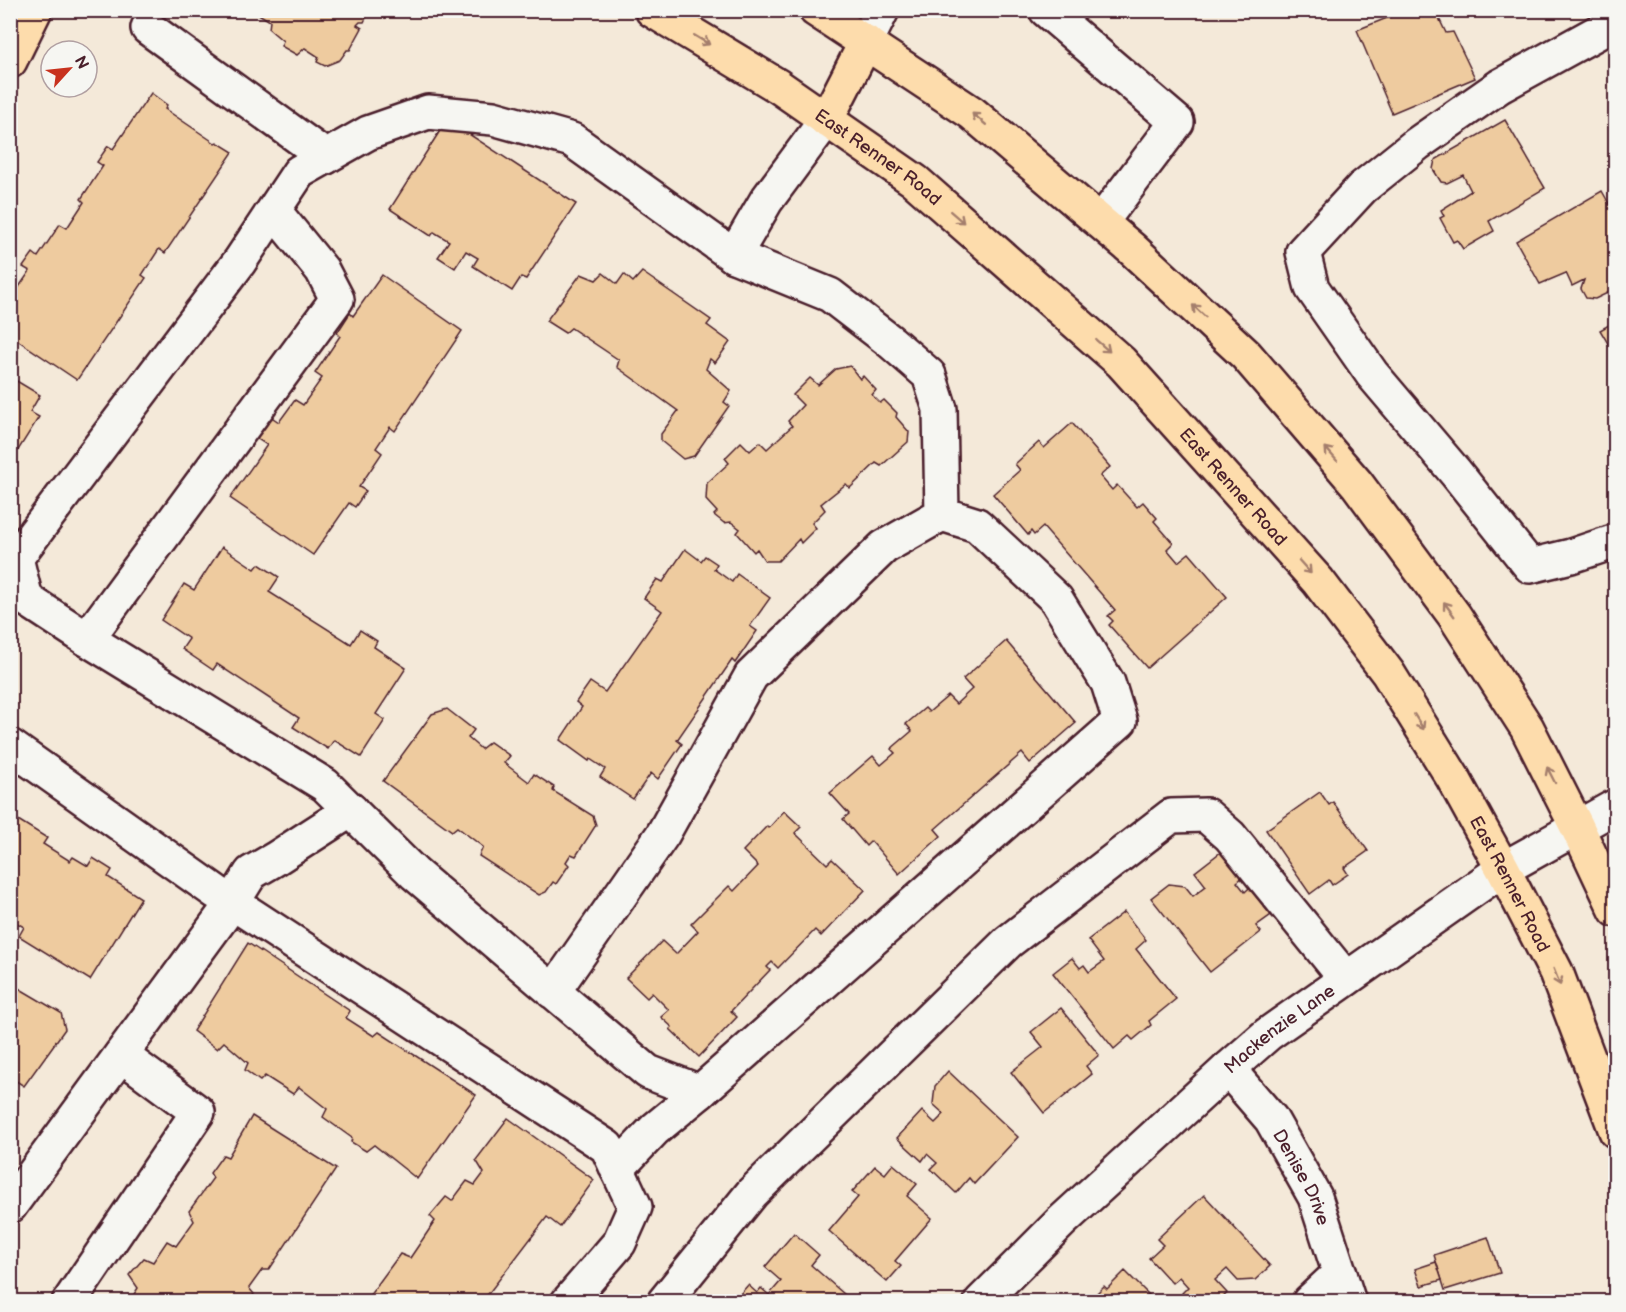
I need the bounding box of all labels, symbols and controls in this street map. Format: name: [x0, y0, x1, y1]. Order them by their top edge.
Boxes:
one-way arrow: [693, 35, 710, 47]
north arrow: [39, 39, 99, 99]
text: N: [70, 53, 92, 73]
street label: East Renner Road: [811, 104, 946, 210]
one-way arrow: [971, 113, 987, 126]
one-way arrow: [949, 210, 964, 224]
one-way arrow: [1191, 304, 1206, 318]
one-way arrow: [1095, 339, 1110, 353]
street label: East Renner Road: [1175, 424, 1292, 550]
one-way arrow: [1324, 447, 1338, 462]
one-way arrow: [1298, 560, 1313, 575]
one-way arrow: [1443, 601, 1455, 617]
one-way arrow: [1413, 713, 1425, 730]
one-way arrow: [1544, 767, 1556, 785]
street label: East Renner Road: [1465, 812, 1554, 955]
one-way arrow: [1552, 967, 1563, 986]
street label: Mackenzie Lane: [1220, 980, 1339, 1078]
street label: Denise Drive: [1269, 1126, 1334, 1228]

